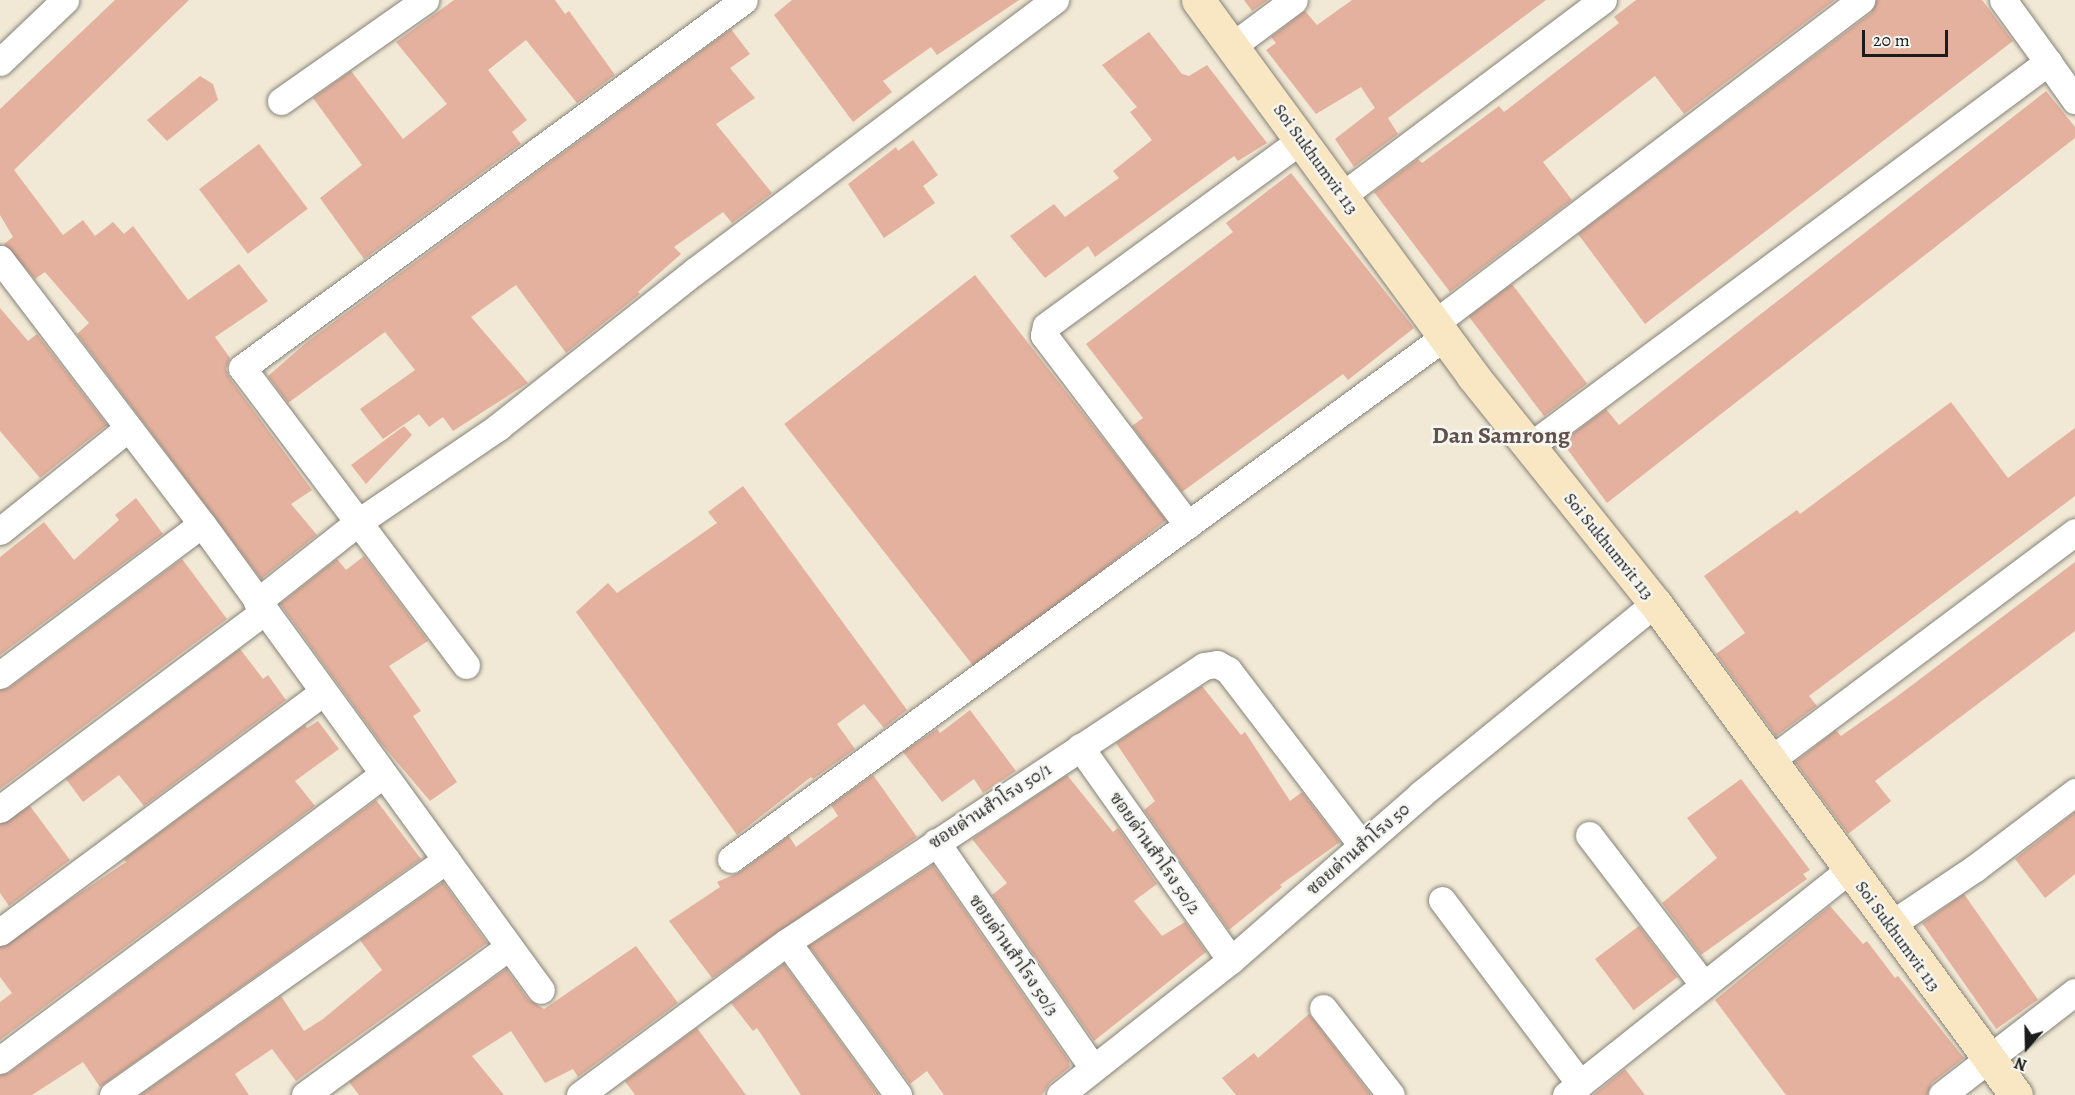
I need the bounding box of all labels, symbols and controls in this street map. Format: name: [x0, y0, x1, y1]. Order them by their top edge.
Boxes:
scale bar: [1865, 18, 1950, 56]
text: 20 m: [1873, 28, 1910, 52]
street label: Soi Sukhumvit 113: [1269, 100, 1363, 218]
district label: Dan Samrong: [1432, 422, 1570, 450]
street label: Soi Sukhumvit 113: [1559, 488, 1659, 604]
street label: ซอยด่านสำโรง 50/1: [925, 758, 1055, 854]
street label: ซอยด่านสำโรง 50/2: [1105, 788, 1205, 918]
street label: ซอยด่านสำโรง 50: [1302, 798, 1414, 900]
street label: Soi Sukhumvit 113: [1851, 877, 1945, 995]
street label: ซอยด่านสำโรง 50/3: [964, 890, 1064, 1020]
north arrow: [1997, 1017, 2057, 1077]
text: N: [2012, 1052, 2030, 1076]

